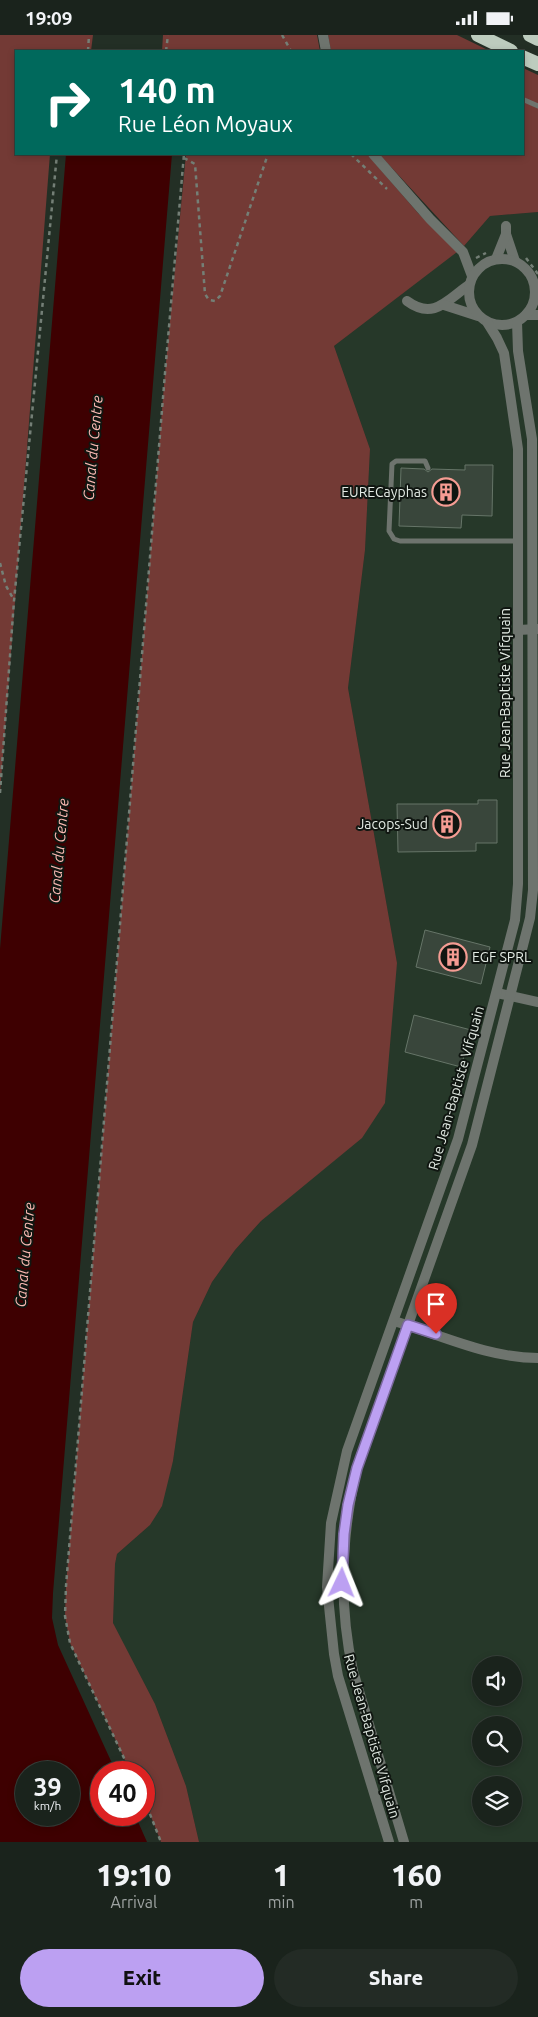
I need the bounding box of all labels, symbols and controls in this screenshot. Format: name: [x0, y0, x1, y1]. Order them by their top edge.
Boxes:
text: 19:09: [25, 7, 73, 29]
icon: right: [35, 70, 100, 135]
text: 140 m: [118, 70, 216, 110]
text: Rue Léon Moyaux: [118, 111, 293, 136]
water label: Canal du Centre: [79, 394, 106, 501]
building icon: EURECayphas: [431, 477, 461, 507]
place label: EURECayphas: [341, 484, 427, 500]
street label: Rue Jean-Baptiste Vifquain: [497, 608, 513, 778]
water label: Canal du Centre: [45, 797, 72, 904]
building icon: Jacops-Sud: [432, 809, 462, 839]
place label: Jacops-Sud: [357, 816, 428, 832]
building icon: EGF SPRL: [438, 942, 468, 972]
place label: EGF SPRL: [472, 949, 531, 965]
street label: Rue Jean-Baptiste Vifquain: [425, 1004, 487, 1172]
water label: Canal du Centre: [11, 1201, 38, 1308]
pin: [415, 1283, 457, 1334]
icon: arrive: [422, 1290, 450, 1318]
position arrow: [315, 1556, 367, 1608]
street label: Rue Jean-Baptiste Vifquain: [341, 1652, 403, 1820]
map controls: [472, 1656, 522, 1826]
button: sound: [472, 1656, 522, 1706]
button: search: [472, 1716, 522, 1766]
speed limit sign: 40: [90, 1761, 155, 1826]
text: 39: [33, 1773, 62, 1801]
button: layers: [472, 1776, 522, 1826]
text: km/h: [34, 1799, 61, 1812]
text: 19:10: [96, 1858, 171, 1892]
text: 1: [273, 1858, 290, 1892]
text: 160: [391, 1858, 442, 1892]
text: Arrival: [111, 1893, 157, 1911]
text: min: [268, 1893, 295, 1911]
text: m: [409, 1893, 423, 1911]
button: Exit: [20, 1949, 264, 2007]
button: Share: [274, 1949, 518, 2007]

